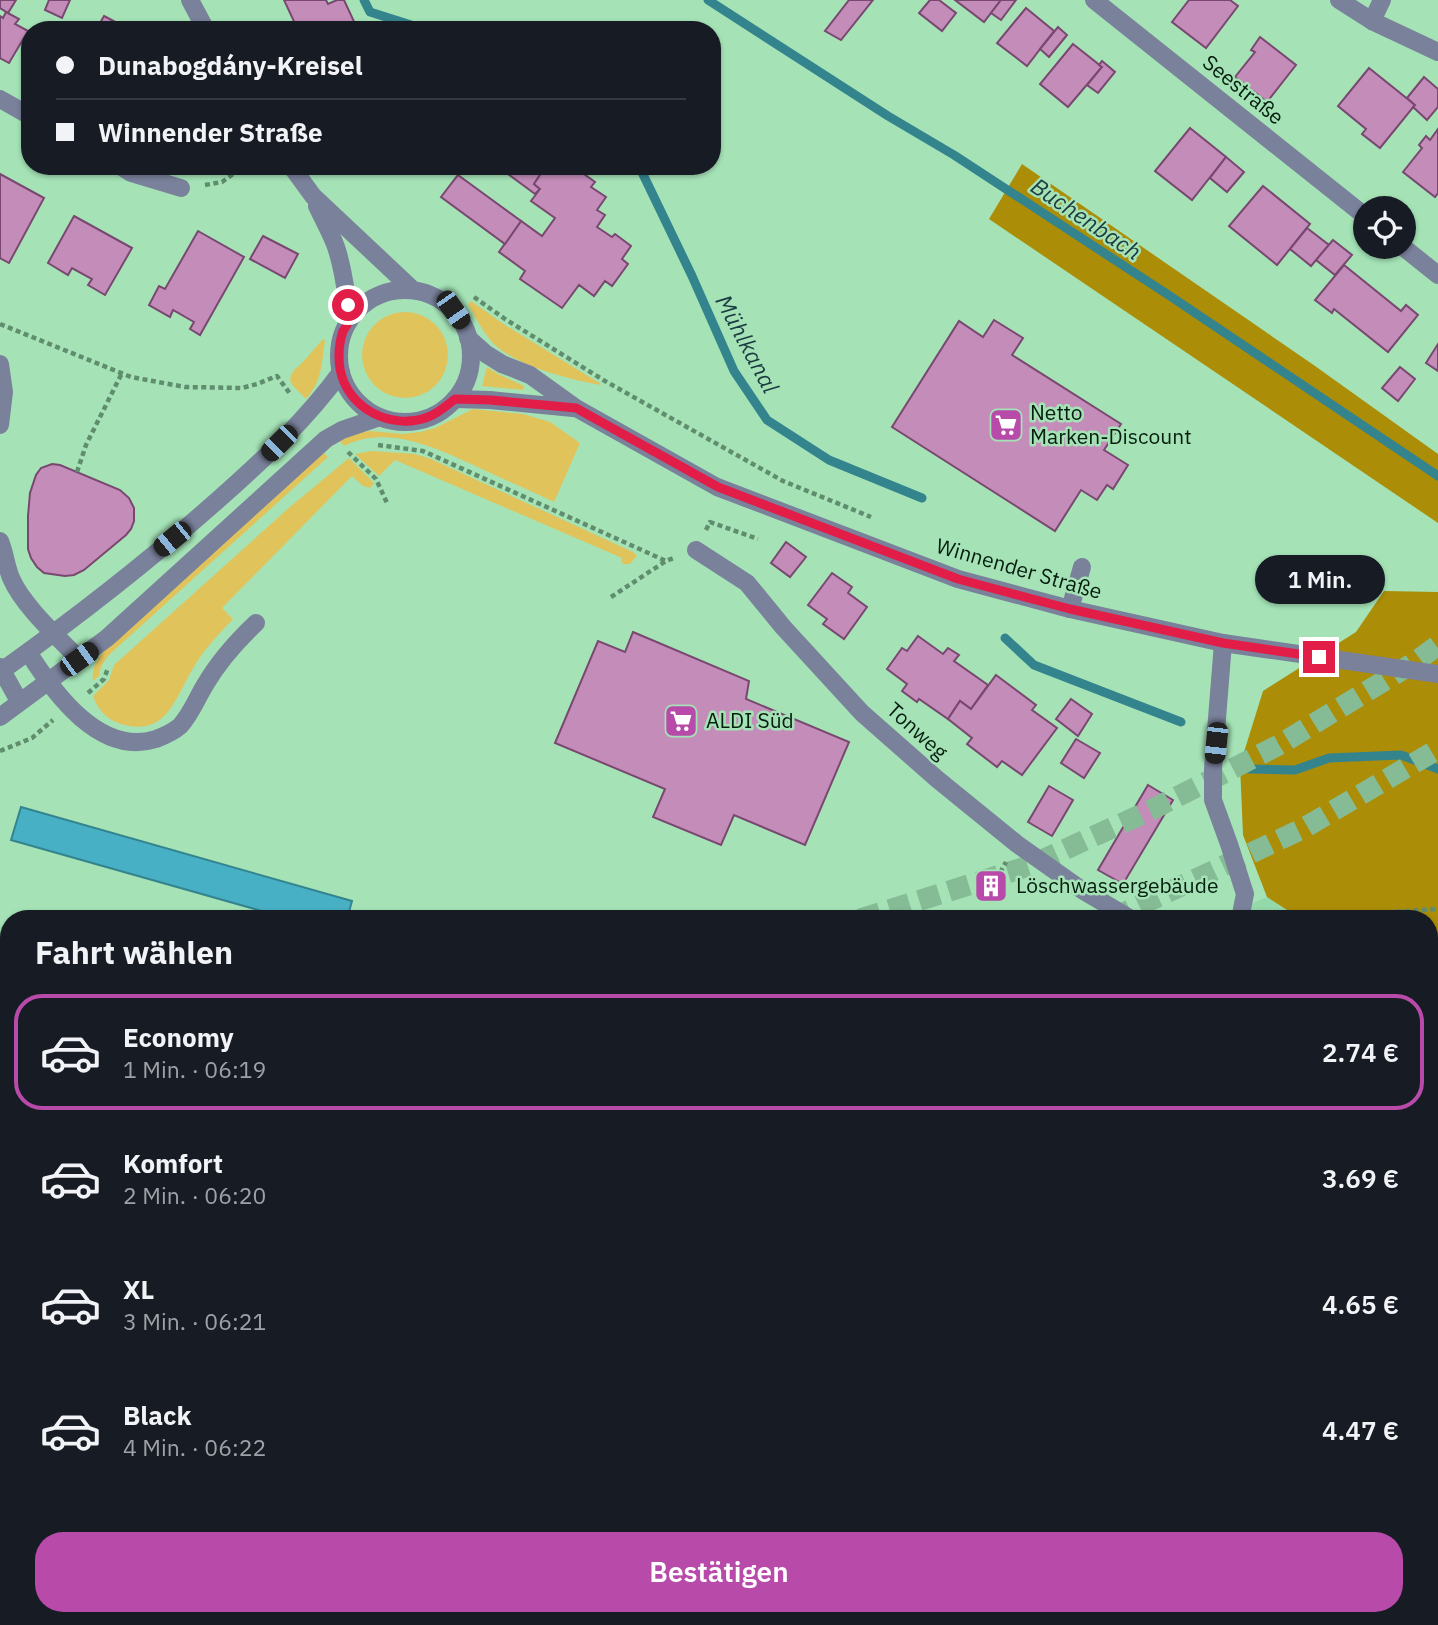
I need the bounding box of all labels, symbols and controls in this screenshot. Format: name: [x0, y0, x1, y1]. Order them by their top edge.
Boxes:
text: Dunabogdány-Kreisel: [98, 48, 363, 82]
street label: Seestraße: [1197, 48, 1290, 130]
text: Winnender Straße: [98, 115, 323, 149]
water label: Buchenbach: [1026, 170, 1148, 266]
map controls: [1353, 196, 1416, 259]
button: locate: [1353, 196, 1416, 259]
car: [433, 287, 474, 333]
route start: [332, 289, 364, 321]
water label: Mühlkanal: [709, 289, 787, 399]
place label: Netto Marken-Discount: [1030, 398, 1192, 450]
supermarket icon: Netto Marken-Discount: [987, 406, 1025, 444]
car: [257, 421, 302, 465]
car: [150, 518, 195, 560]
street label: Winnender Straße: [933, 531, 1105, 605]
callout: 1 Min.: [1254, 556, 1384, 604]
text: 1 Min.: [1288, 564, 1352, 594]
car: [56, 638, 103, 680]
route end: [1303, 641, 1335, 673]
street label: Tonweg: [881, 695, 954, 765]
supermarket icon: ALDI Süd: [662, 702, 700, 740]
place label: ALDI Süd: [706, 706, 794, 734]
car: [1204, 721, 1229, 765]
building icon: Löschwassergebäude: [972, 867, 1010, 905]
place label: Löschwassergebäude: [1016, 871, 1218, 899]
text: Fahrt wählen: [35, 931, 233, 973]
text: Economy: [123, 1020, 234, 1054]
icon: car: [39, 1021, 102, 1084]
text: 2.74 €: [1322, 1035, 1399, 1069]
text: 1 Min. · 06:19: [123, 1054, 266, 1084]
text: Komfort: [123, 1146, 223, 1180]
icon: car: [39, 1147, 102, 1210]
text: 3.69 €: [1322, 1161, 1399, 1195]
text: 2 Min. · 06:20: [123, 1180, 266, 1210]
text: XL: [123, 1272, 154, 1306]
icon: car: [39, 1273, 102, 1336]
text: 4.65 €: [1322, 1287, 1399, 1321]
text: 3 Min. · 06:21: [123, 1306, 266, 1336]
text: Black: [123, 1398, 191, 1432]
icon: car: [39, 1399, 102, 1462]
text: 4.47 €: [1322, 1413, 1399, 1447]
text: 4 Min. · 06:22: [123, 1432, 266, 1462]
button: Bestätigen: [35, 1532, 1403, 1612]

